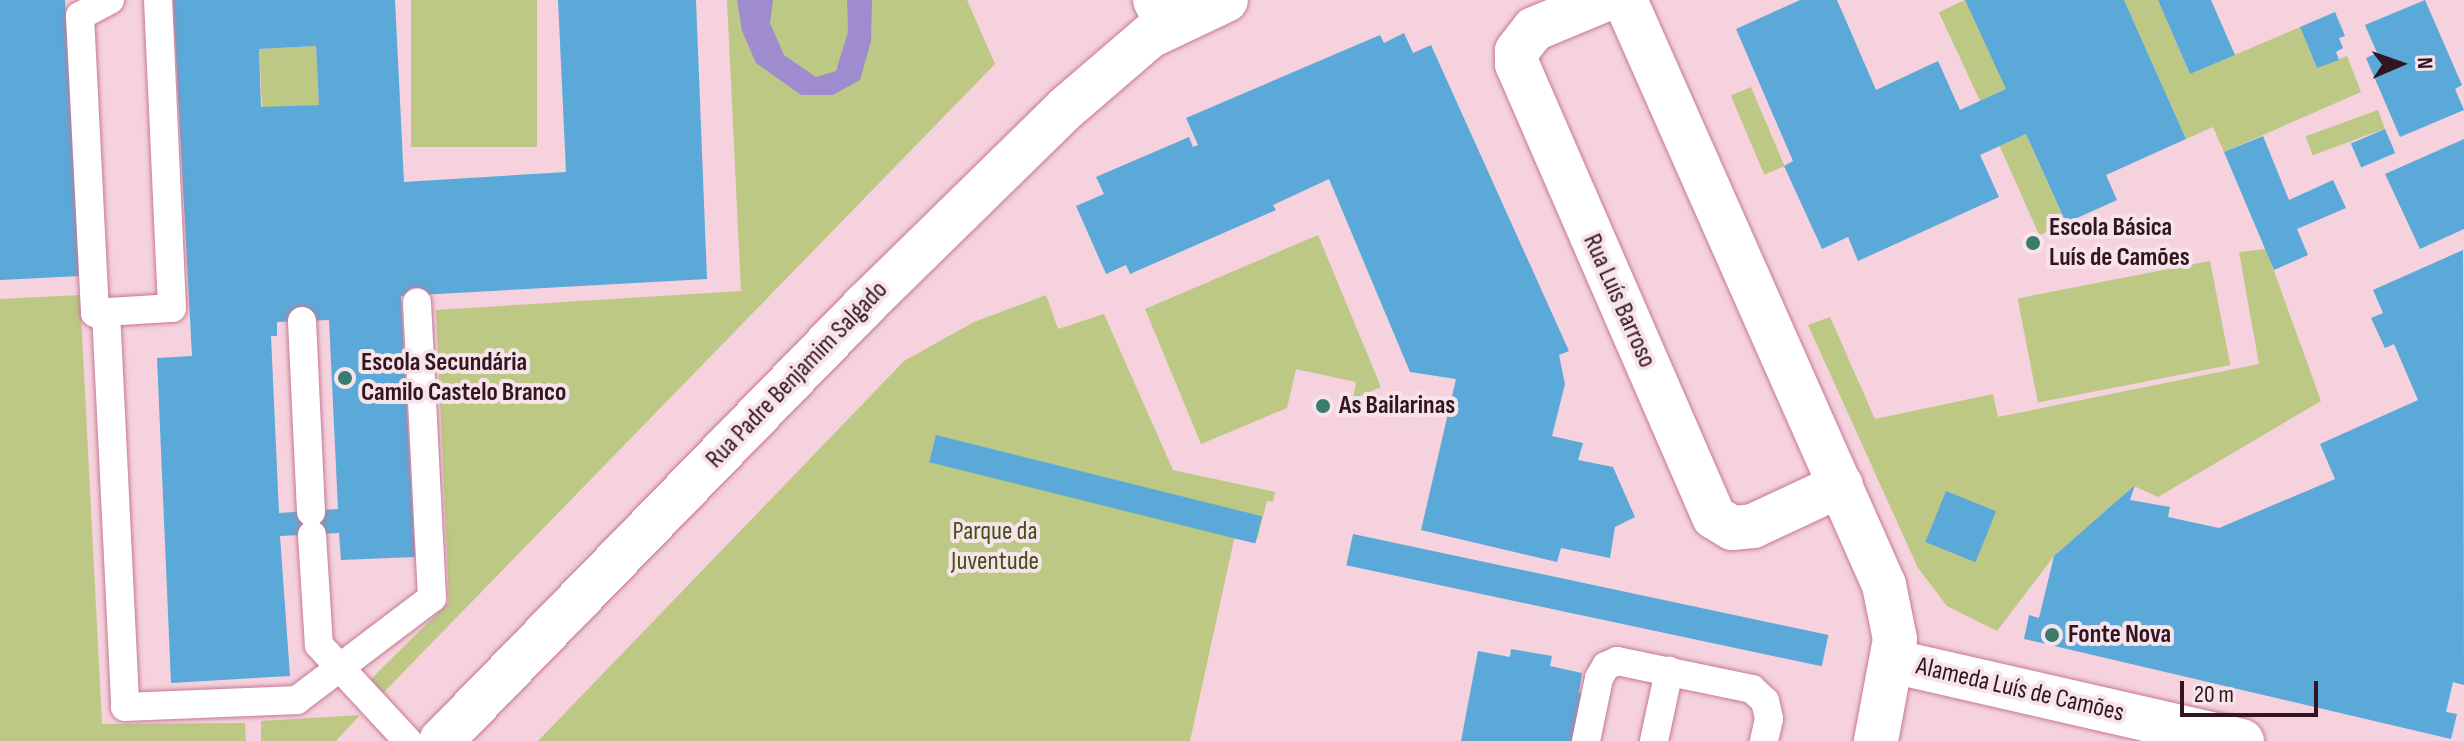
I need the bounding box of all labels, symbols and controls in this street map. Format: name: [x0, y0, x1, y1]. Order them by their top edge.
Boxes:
north arrow: [2360, 24, 2440, 104]
text: N: [2411, 57, 2438, 69]
place label: Escola Básica Luís de Camões: [2049, 212, 2190, 274]
street label: Rua Luís Barroso: [1576, 229, 1662, 373]
marker: Escola Básica Luís de Camões: [2024, 234, 2042, 252]
street label: Rua Padre Benjamim Salgado: [700, 275, 894, 475]
place label: Escola Secundária Camilo Castelo Branco: [361, 347, 566, 408]
marker: Escola Secundária Camilo Castelo Branco: [336, 369, 354, 387]
place label: As Bailarinas: [1339, 390, 1455, 422]
marker: As Bailarinas: [1314, 397, 1332, 415]
park label: Parque da Juventude: [951, 516, 1039, 578]
place label: Fonte Nova: [2068, 619, 2171, 651]
marker: Fonte Nova: [2043, 626, 2061, 644]
street label: Alameda Luís de Camões: [1913, 651, 2127, 729]
scale bar: [2184, 665, 2322, 715]
text: 20 m: [2194, 680, 2234, 709]

